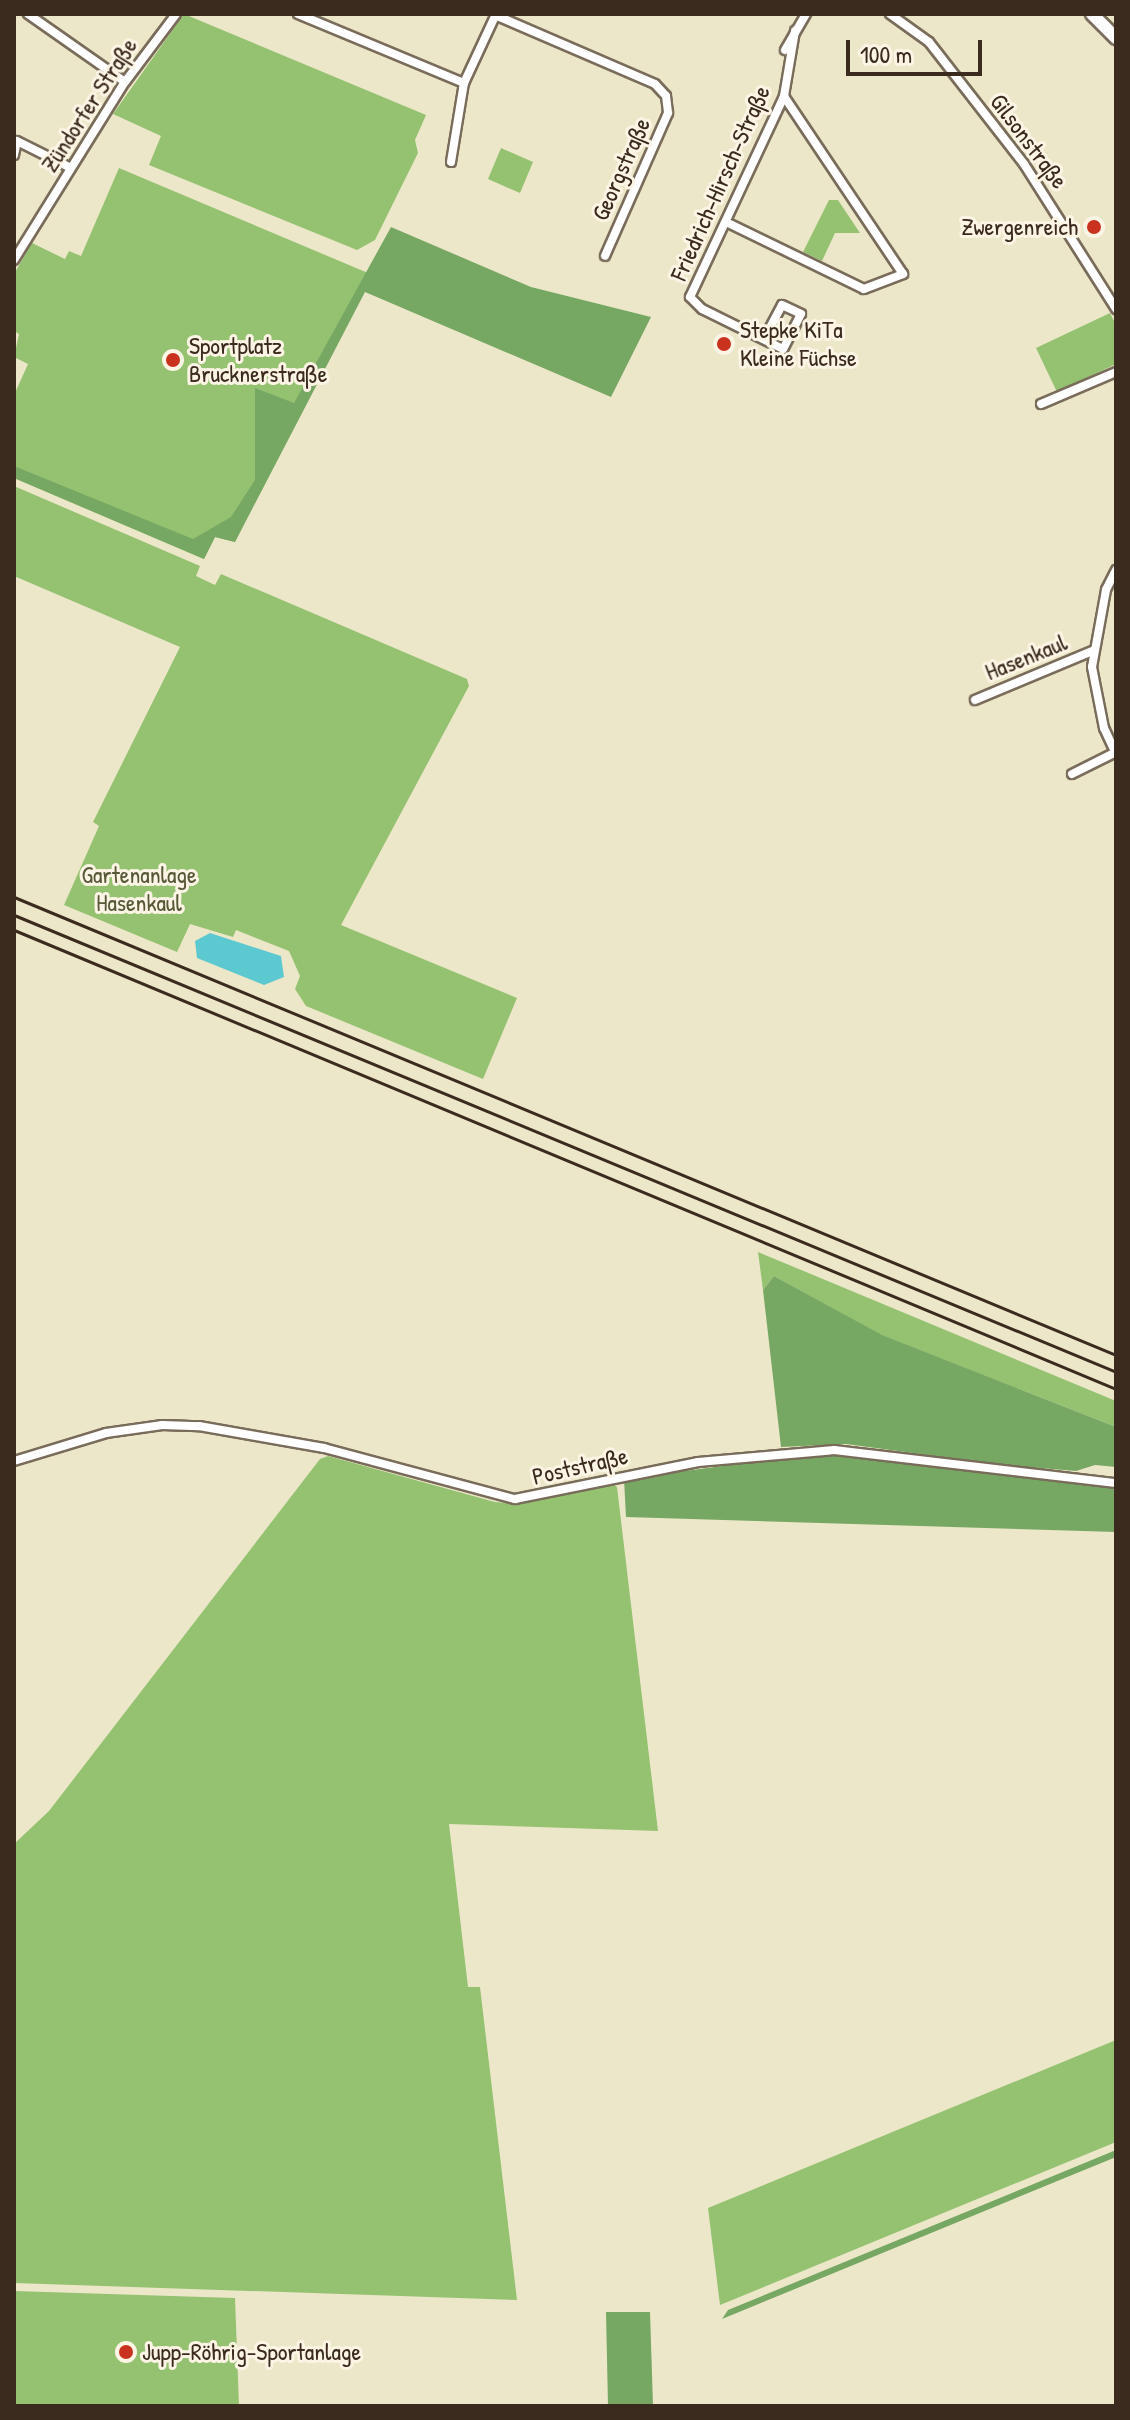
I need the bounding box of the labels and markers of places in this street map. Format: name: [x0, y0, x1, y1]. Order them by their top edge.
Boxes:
place label: Zwergenreich: [961, 213, 1078, 241]
marker: Zwergenreich: [1085, 218, 1103, 236]
place label: Stepke KiTa Kleine Füchse: [740, 316, 857, 372]
place label: Sportplatz Brucknerstraße: [189, 332, 327, 388]
marker: Stepke KiTa Kleine Füchse: [715, 335, 733, 353]
marker: Sportplatz Brucknerstraße: [164, 351, 182, 369]
place label: Jupp-Röhrig-Sportanlage: [142, 2338, 361, 2366]
marker: Jupp-Röhrig-Sportanlage: [117, 2343, 135, 2361]

